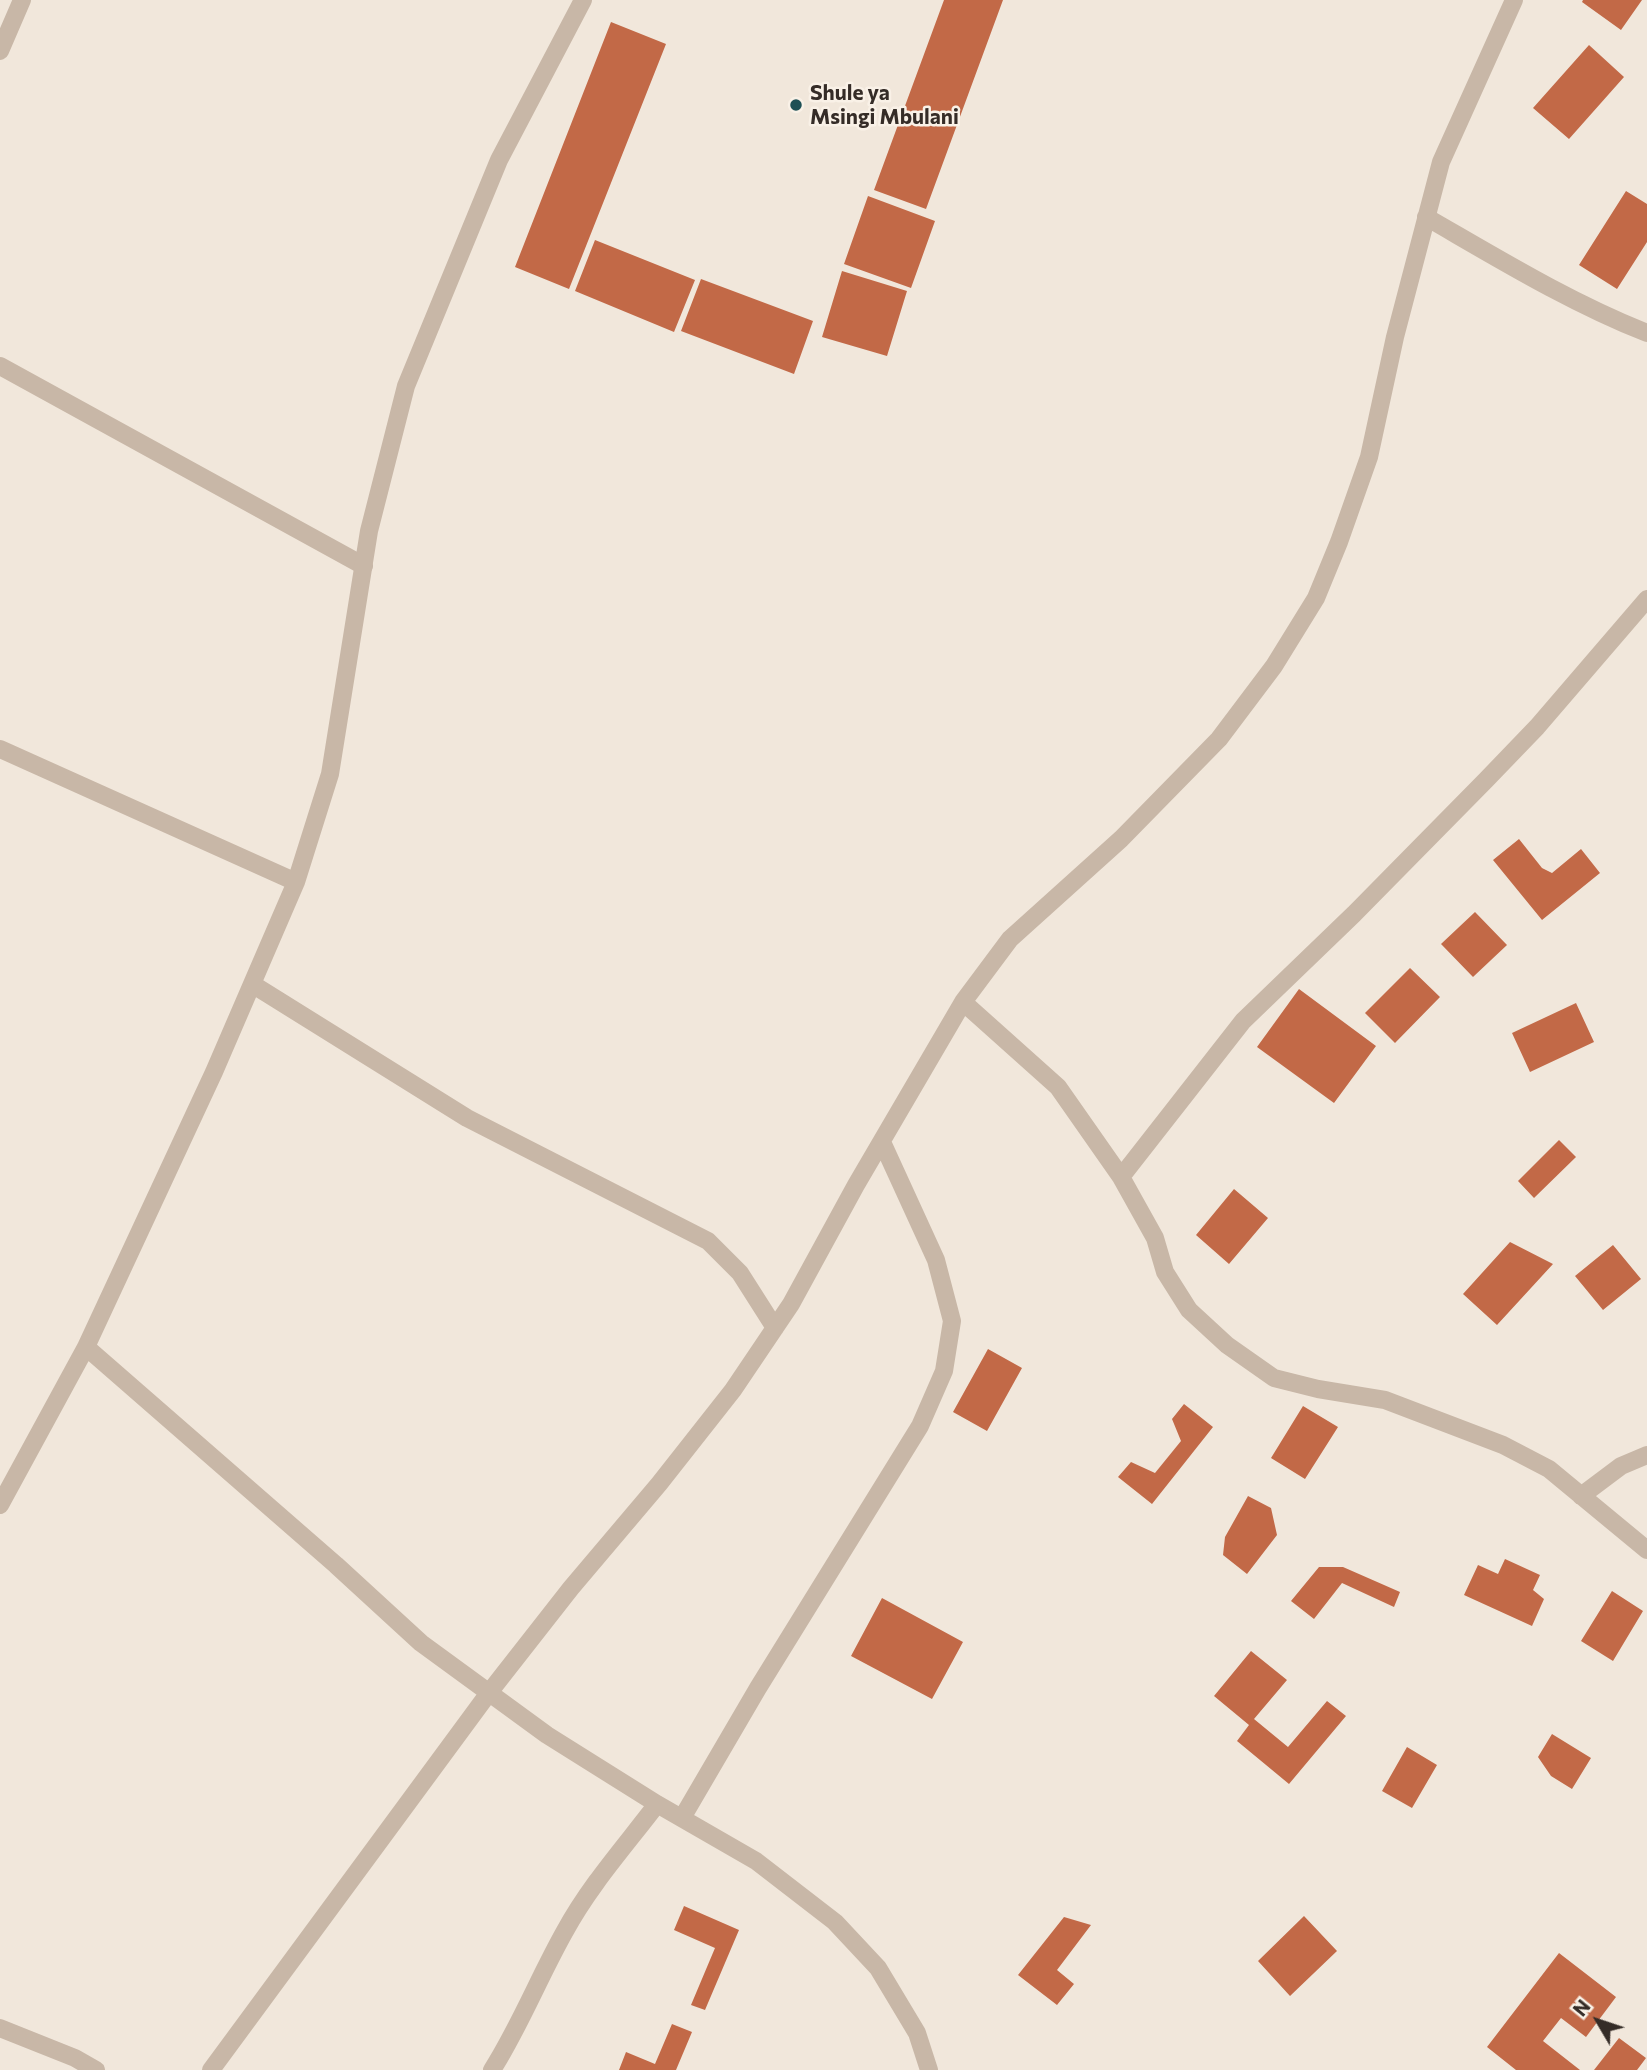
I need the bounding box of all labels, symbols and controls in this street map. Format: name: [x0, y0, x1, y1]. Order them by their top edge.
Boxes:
place label: Shule ya Msingi Mbulani: [810, 80, 959, 130]
marker: Shule ya Msingi Mbulani: [788, 97, 804, 113]
north arrow: [1563, 1986, 1633, 2056]
text: N: [1568, 1995, 1595, 2020]

